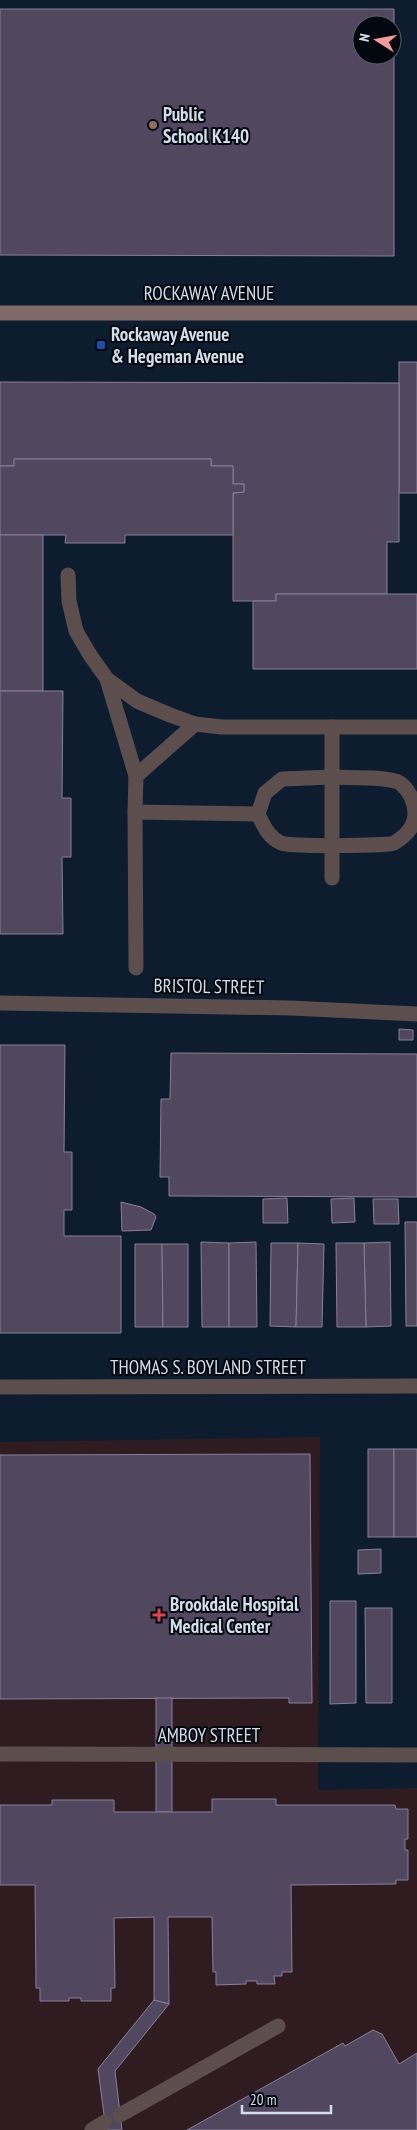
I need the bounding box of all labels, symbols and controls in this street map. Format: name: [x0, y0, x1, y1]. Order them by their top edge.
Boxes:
north arrow: [352, 15, 402, 65]
text: N: [355, 32, 374, 43]
place label: Public School K140: [163, 102, 249, 148]
marker: Public School K140: [147, 119, 159, 131]
street label: ROCKAWAY AVENUE: [144, 281, 274, 305]
place label: Rockaway Avenue & Hegeman Avenue: [111, 322, 244, 368]
marker: Rockaway Avenue & Hegeman Avenue: [95, 339, 107, 351]
street label: BRISTOL STREET: [153, 973, 265, 999]
street label: THOMAS S. BOYLAND STREET: [110, 1355, 306, 1379]
place label: Brookdale Hospital Medical Center: [170, 1592, 299, 1638]
marker: Brookdale Hospital Medical Center: [152, 1608, 166, 1622]
street label: AMBOY STREET: [158, 1723, 261, 1747]
scale bar: [242, 2082, 331, 2114]
text: 20 m: [250, 2090, 276, 2109]

